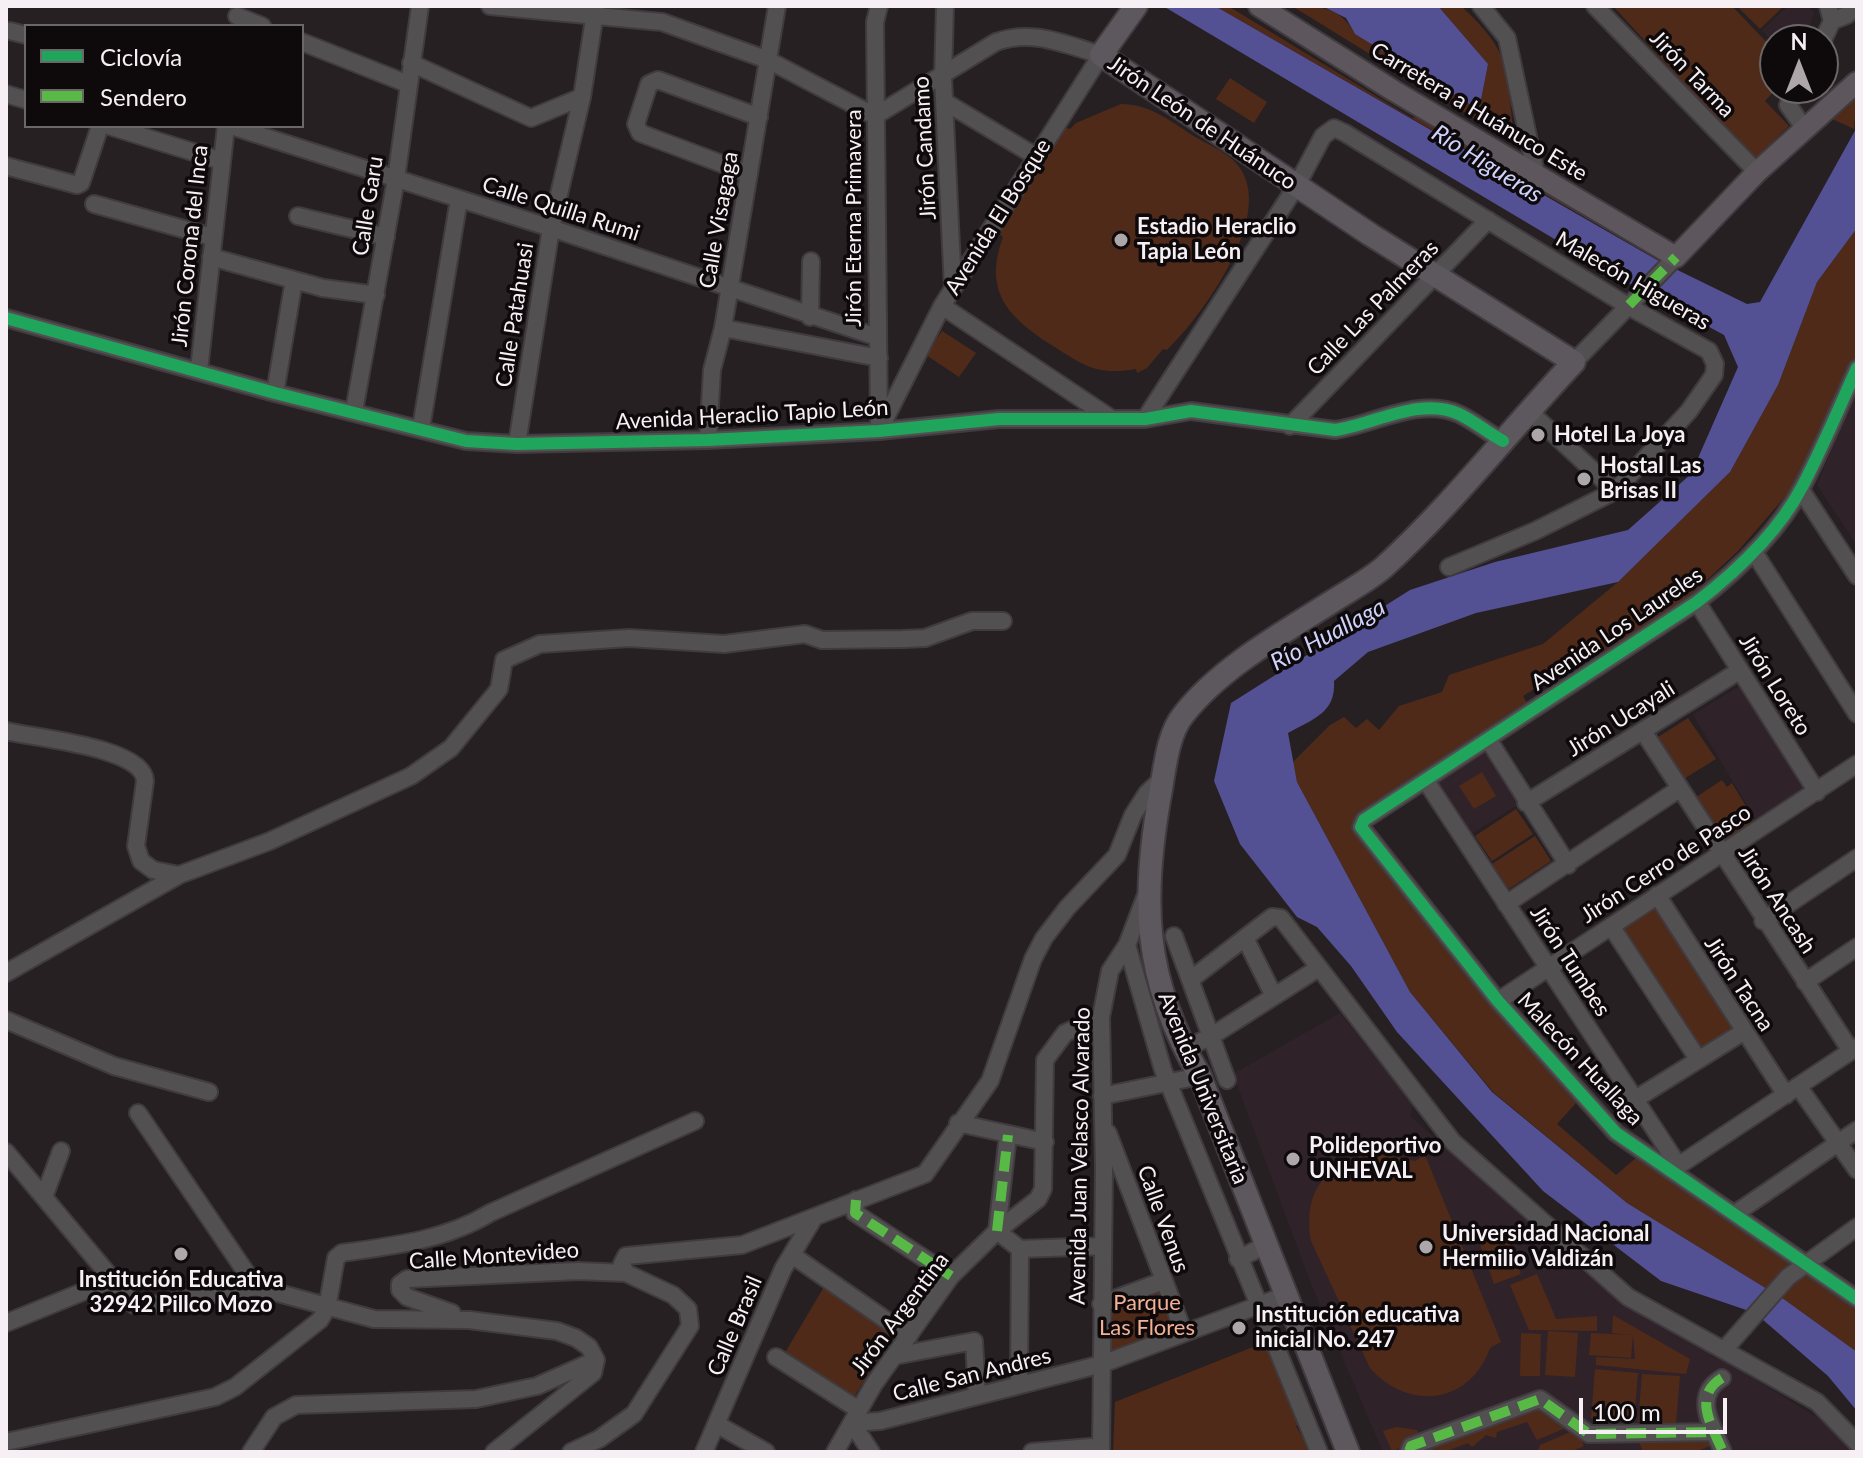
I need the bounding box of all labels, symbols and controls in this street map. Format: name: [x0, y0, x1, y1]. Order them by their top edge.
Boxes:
legend: [24, 24, 304, 128]
north arrow: [1759, 24, 1839, 104]
street label: Jirón Tarma: [1644, 25, 1740, 123]
text: N: [1791, 28, 1807, 55]
street label: Carretera a Huánuco Este: [1366, 37, 1592, 187]
text: Ciclovía: [100, 42, 182, 71]
street label: Jirón León de Huánuco: [1103, 50, 1301, 196]
street label: Jirón Candamo: [908, 75, 942, 221]
text: Sendero: [100, 82, 187, 111]
street label: Jirón Eterna Primavera: [841, 109, 867, 327]
water label: Río Higueras: [1426, 119, 1548, 209]
street label: Avenida El Bosque: [939, 134, 1057, 300]
street label: Jirón Corona del Inca: [166, 144, 214, 348]
street label: Calle Visagaga: [694, 149, 744, 291]
street label: Calle Garu: [347, 154, 389, 258]
street label: Calle Quilla Rumi: [479, 171, 643, 247]
place label: Estadio Heraclio Tapia León: [1137, 214, 1296, 266]
street label: Malecón Higueras: [1551, 226, 1715, 336]
marker: Estadio Heraclio Tapia León: [1112, 231, 1130, 249]
street label: Calle Las Palmeras: [1302, 235, 1444, 381]
street label: Calle Patahuasi: [491, 241, 539, 389]
street label: Avenida Heraclio Tapio León: [615, 395, 889, 435]
place label: Hotel La Joya: [1554, 422, 1685, 448]
marker: Hotel La Joya: [1529, 426, 1547, 444]
place label: Hostal Las Brisas II: [1600, 453, 1701, 504]
marker: Hostal Las Brisas II: [1575, 470, 1593, 488]
street label: Avenida Los Laureles: [1526, 562, 1708, 696]
water label: Río Huallaga: [1266, 593, 1390, 677]
street label: Jirón Loreto: [1733, 629, 1817, 741]
street label: Jirón Ucayali: [1562, 676, 1680, 762]
street label: Jirón Cerro de Pasco: [1576, 799, 1756, 929]
street label: Jirón Ancash: [1733, 841, 1821, 959]
street label: Jirón Tumbes: [1524, 901, 1616, 1021]
street label: Jirón Tacna: [1699, 932, 1779, 1036]
street label: Malecón Huallaga: [1512, 987, 1648, 1131]
street label: Avenida Universitaria: [1152, 988, 1254, 1188]
street label: Avenida Juan Velasco Alvarado: [1064, 1007, 1096, 1305]
place label: Polideportivo UNHEVAL: [1309, 1133, 1441, 1184]
marker: Polideportivo UNHEVAL: [1284, 1150, 1302, 1168]
street label: Calle Venus: [1131, 1162, 1195, 1276]
place label: Universidad Nacional Hermilio Valdizán: [1442, 1221, 1650, 1272]
street label: Calle Montevideo: [408, 1237, 580, 1275]
marker: Universidad Nacional Hermilio Valdizán: [1417, 1238, 1435, 1256]
marker: Institución Educativa 32942 Pillco Mozo: [172, 1245, 190, 1263]
street label: Jirón Argentina: [845, 1247, 955, 1381]
place label: Institución Educativa 32942 Pillco Mozo: [78, 1267, 284, 1318]
street label: Calle Brasil: [702, 1272, 768, 1380]
park label: Parque Las Flores: [1099, 1290, 1195, 1342]
place label: Institución educativa inicial No. 247: [1255, 1302, 1460, 1354]
marker: Institución educativa inicial No. 247: [1230, 1319, 1248, 1337]
street label: Calle San Andres: [890, 1343, 1054, 1407]
scale bar: [1583, 1382, 1731, 1432]
text: 100 m: [1593, 1397, 1661, 1426]

